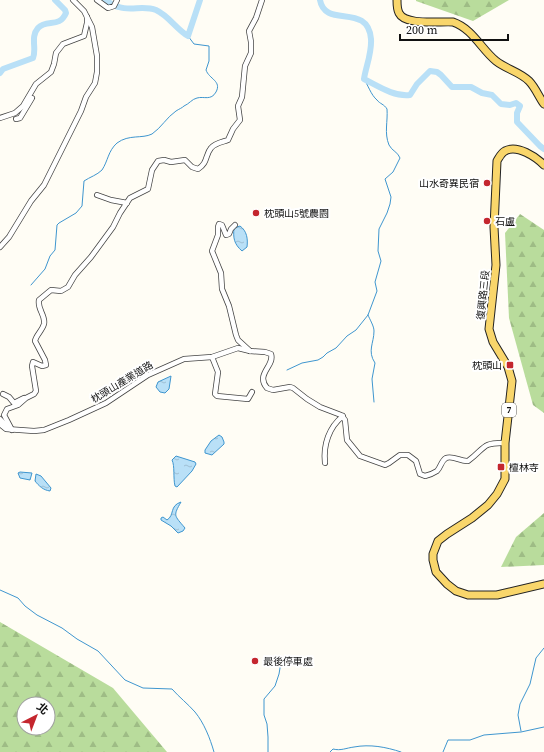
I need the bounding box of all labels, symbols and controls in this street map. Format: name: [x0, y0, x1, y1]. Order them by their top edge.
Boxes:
scale bar: [400, 16, 508, 42]
text: 200 m: [406, 22, 438, 38]
place label: 山水奇異民宿: [419, 177, 479, 190]
marker: 山水奇異民宿: [482, 178, 492, 188]
place label: 枕頭山5號農園: [264, 207, 329, 220]
marker: 枕頭山5號農園: [251, 208, 261, 218]
place label: 石盧: [495, 215, 515, 228]
marker: 石盧: [482, 216, 492, 226]
street label: 復興路三段: [474, 269, 492, 321]
street label: 枕頭山產業道路: [89, 358, 155, 406]
place label: 枕頭山: [472, 359, 502, 372]
marker: 枕頭山: [505, 360, 515, 370]
road number: 7: [502, 403, 516, 417]
place label: 檀林寺: [509, 461, 539, 474]
marker: 檀林寺: [496, 462, 506, 472]
place label: 最後停車處: [263, 655, 313, 668]
marker: 最後停車處: [250, 656, 260, 666]
north arrow: [16, 696, 56, 736]
text: 北: [33, 700, 51, 718]

